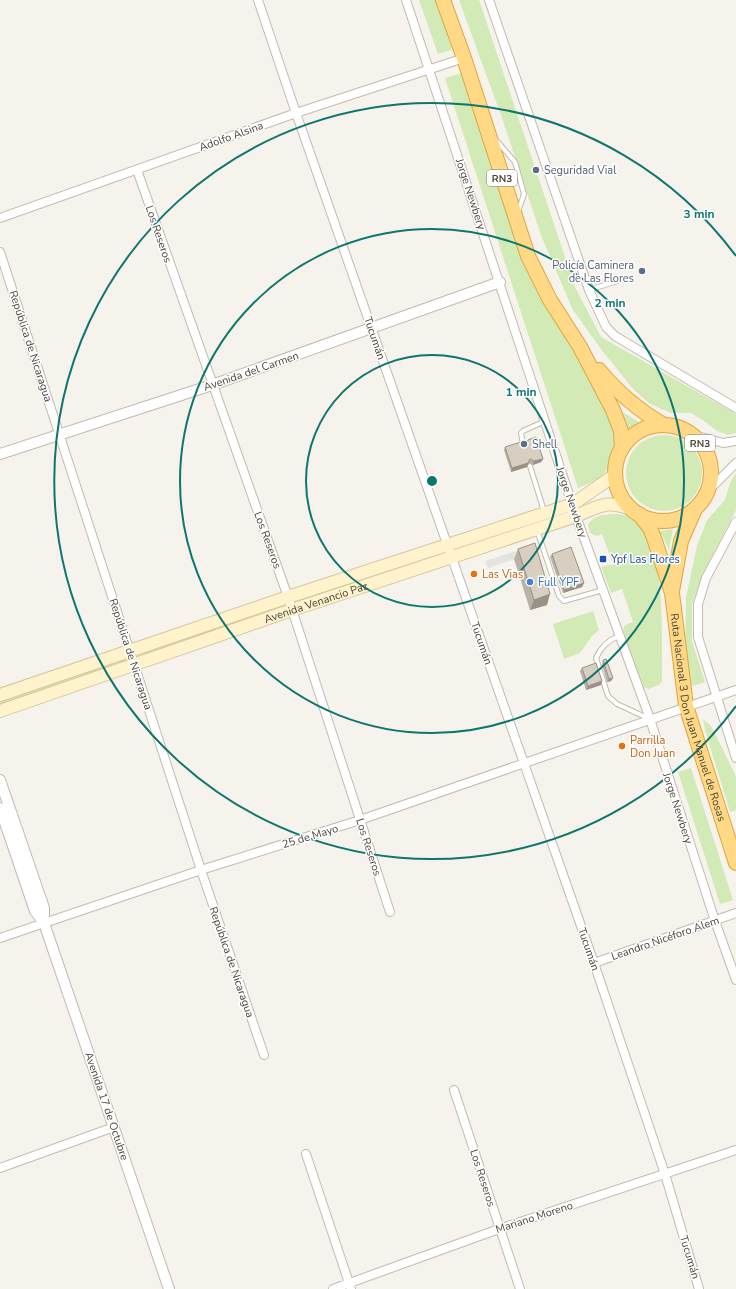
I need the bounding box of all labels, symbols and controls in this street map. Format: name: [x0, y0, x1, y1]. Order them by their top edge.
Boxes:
street label: Adolfo Alsina: [197, 118, 265, 155]
street label: Jorge Newbery: [452, 156, 489, 232]
place label: Seguridad Vial: [544, 163, 617, 178]
marker: Seguridad Vial: [531, 165, 541, 175]
road number: RN3: [487, 170, 517, 186]
street label: Los Reseros: [142, 204, 175, 265]
text: 3 min: [683, 206, 715, 222]
place label: Policía Caminera de Las Flores: [552, 258, 634, 286]
marker: Policía Caminera de Las Flores: [637, 266, 647, 276]
street label: República de Nicaragua: [5, 288, 56, 404]
text: 2 min: [594, 295, 626, 311]
street label: Tucumán: [360, 315, 389, 362]
street label: Avenida del Carmen: [201, 348, 301, 395]
text: 1 min: [505, 384, 537, 400]
road number: RN3: [685, 435, 715, 451]
place label: Shell: [532, 437, 558, 452]
marker: Shell: [519, 439, 529, 449]
street label: Jorge Newbery: [552, 464, 591, 540]
centre of rings: [425, 474, 439, 488]
street label: Los Reseros: [250, 510, 285, 571]
place label: Ypf Las Flores: [610, 552, 680, 567]
marker: Ypf Las Flores: [598, 554, 608, 564]
place label: Las Vias: [482, 567, 523, 582]
marker: Las Vias: [469, 569, 479, 579]
place label: Full YPF: [538, 575, 579, 590]
marker: Full YPF: [525, 577, 535, 587]
street label: Avenida Venancio Paz: [262, 578, 370, 627]
street label: República de Nicaragua: [105, 596, 156, 712]
street label: Ruta Nacional 3 Don Juan Manuel de Rosas: [667, 613, 729, 823]
street label: Tucumán: [467, 620, 496, 667]
place label: Parrilla Don Juan: [630, 733, 675, 761]
marker: Parrilla Don Juan: [617, 741, 627, 751]
street label: Jorge Newbery: [659, 770, 696, 846]
street label: Los Reseros: [352, 816, 385, 878]
street label: 25 de Mayo: [280, 821, 340, 852]
street label: República de Nicaragua: [205, 905, 258, 1020]
street label: Leandro Nicéforo Alem: [609, 913, 721, 964]
street label: Tucumán: [574, 926, 603, 973]
street label: Avenida 17 de Octubre: [81, 1050, 132, 1163]
street label: Los Reseros: [466, 1147, 499, 1209]
street label: Mariano Moreno: [494, 1198, 575, 1237]
street label: Tucumán: [676, 1234, 703, 1281]

